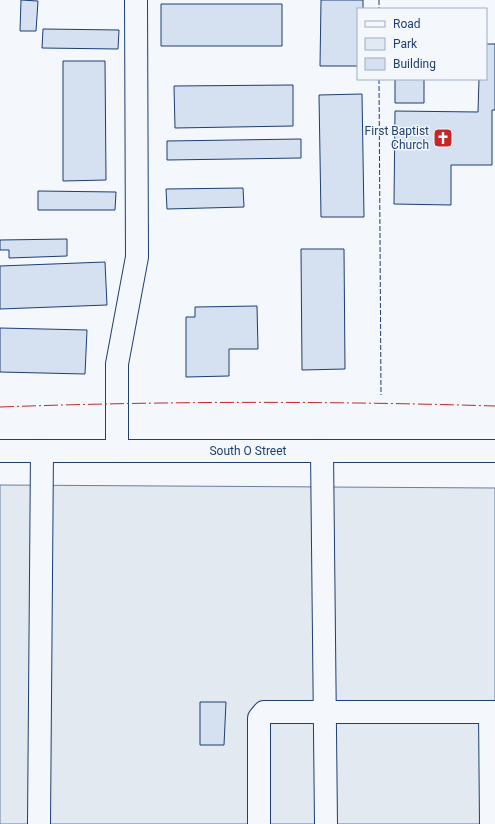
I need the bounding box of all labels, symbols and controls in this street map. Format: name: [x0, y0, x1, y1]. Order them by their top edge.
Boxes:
legend: [357, 8, 487, 80]
text: Road: [393, 17, 421, 31]
text: Park: [393, 37, 418, 51]
text: Building: [393, 57, 436, 71]
place label: First Baptist Church: [365, 124, 429, 152]
church icon: First Baptist Church: [432, 127, 454, 149]
street label: South O Street: [209, 444, 287, 458]

